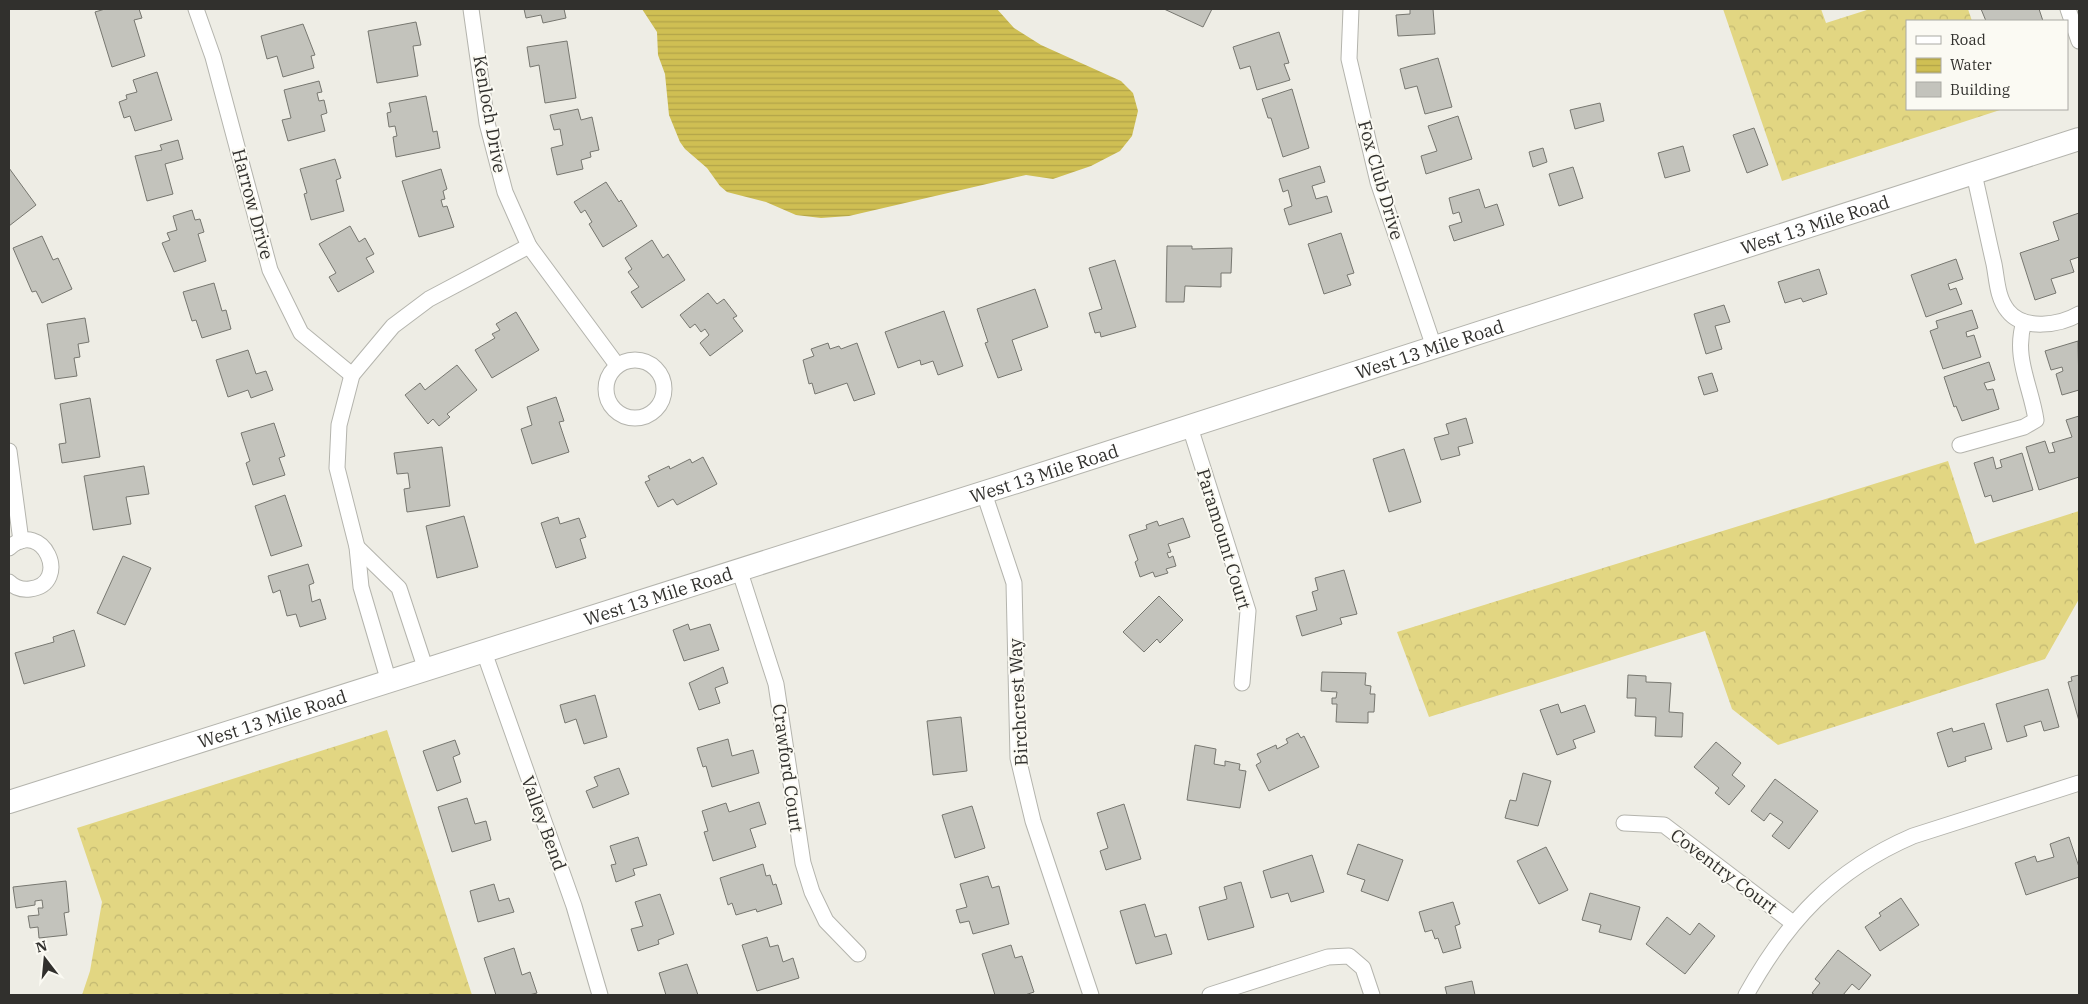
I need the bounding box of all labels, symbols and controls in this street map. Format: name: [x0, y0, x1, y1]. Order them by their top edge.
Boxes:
legend: [1906, 20, 2068, 110]
text: Road: [1950, 30, 1986, 49]
street label: Kenloch Drive: [468, 53, 512, 175]
text: Water: [1950, 55, 1992, 74]
text: Building: [1950, 80, 2010, 99]
street label: Fox Club Drive: [1353, 118, 1409, 242]
street label: Harrow Drive: [227, 146, 279, 262]
street label: West 13 Mile Road: [1738, 190, 1892, 259]
street label: West 13 Mile Road: [1352, 314, 1507, 384]
street label: West 13 Mile Road: [967, 438, 1121, 508]
street label: Paramount Court: [1192, 466, 1256, 612]
street label: West 13 Mile Road: [581, 561, 735, 630]
street label: Birchcrest Way: [1003, 637, 1033, 766]
street label: West 13 Mile Road: [195, 684, 349, 753]
street label: Crawford Court: [768, 702, 808, 834]
street label: Valley Bend: [516, 773, 572, 873]
street label: Coventry Court: [1666, 823, 1782, 919]
north arrow: [20, 934, 70, 984]
text: N: [34, 936, 49, 957]

